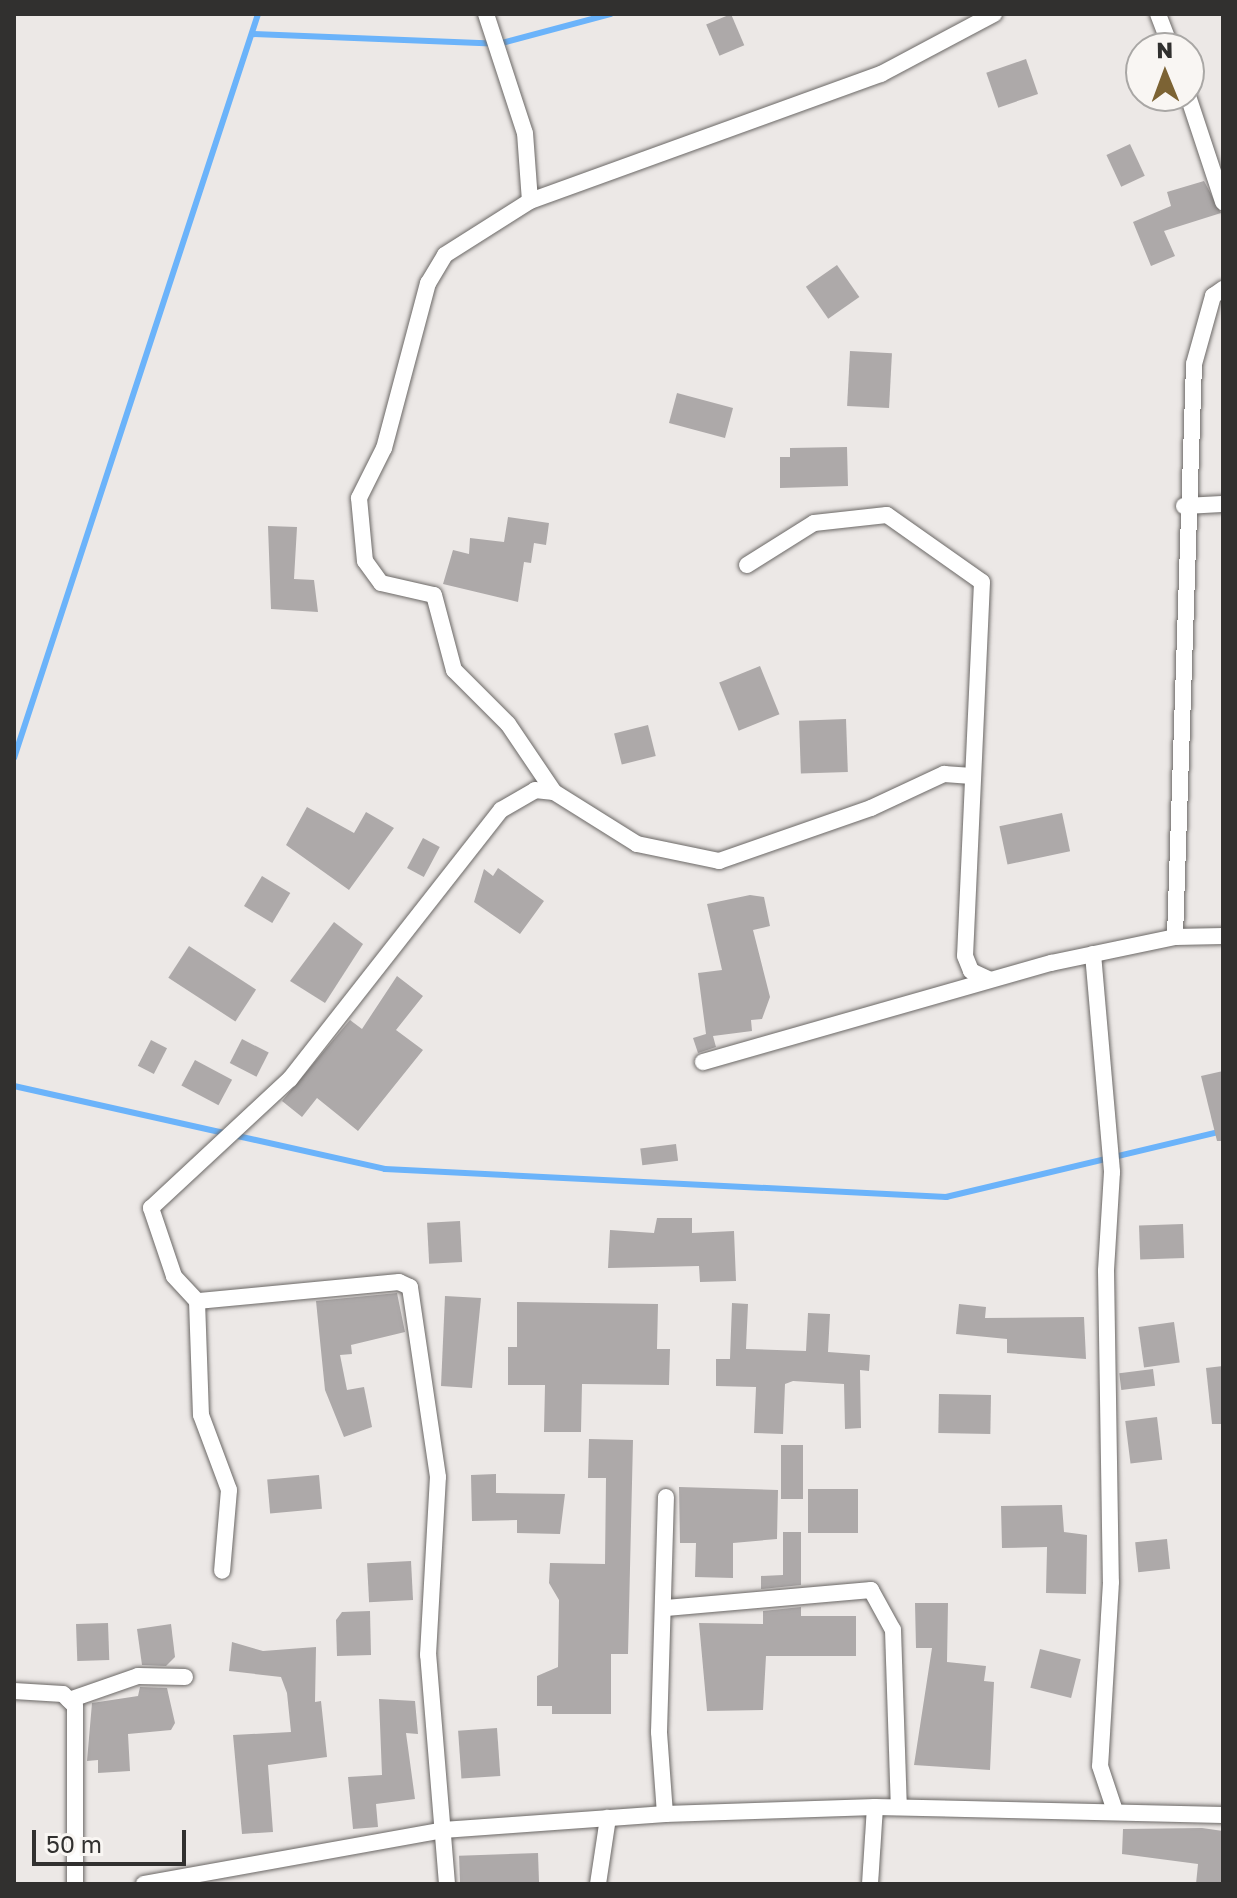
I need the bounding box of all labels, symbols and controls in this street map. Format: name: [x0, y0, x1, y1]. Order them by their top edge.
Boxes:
north arrow: [1125, 32, 1205, 112]
text: N: [1156, 36, 1173, 63]
scale bar: [36, 1814, 190, 1864]
text: 50 m: [46, 1829, 102, 1858]

